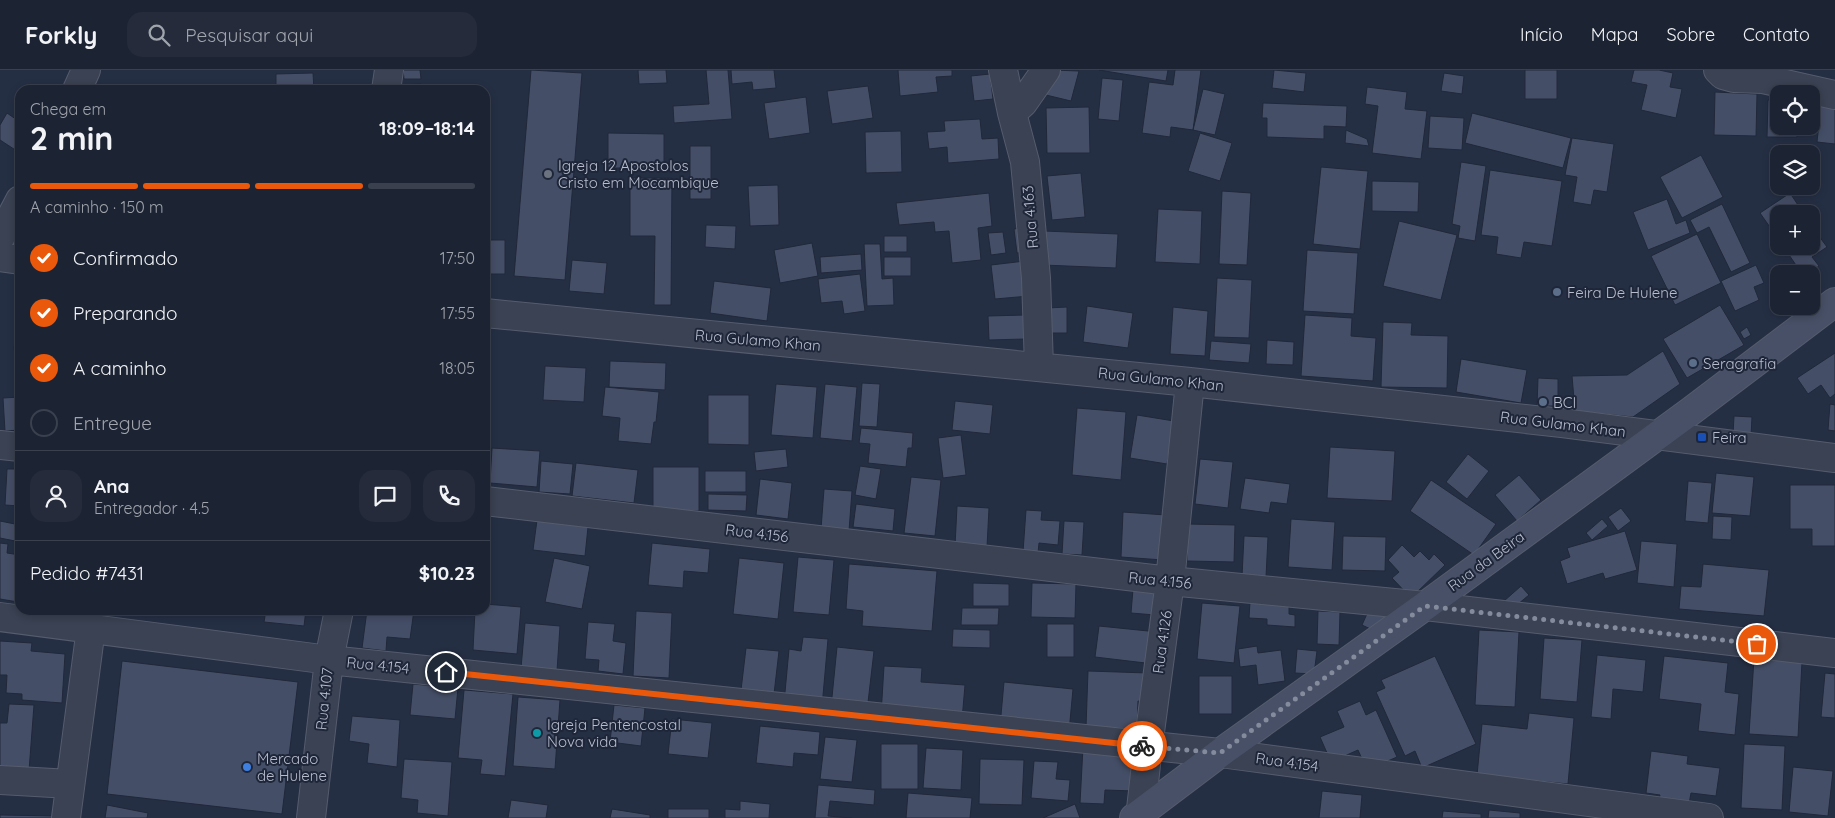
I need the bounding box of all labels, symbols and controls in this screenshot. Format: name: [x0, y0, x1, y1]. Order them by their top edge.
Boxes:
search box: [127, 12, 477, 57]
text: Forkly: [25, 20, 97, 50]
icon: search: [145, 21, 173, 49]
text: Pesquisar aqui: [185, 23, 313, 47]
text: Início: [1520, 23, 1563, 46]
text: Mapa: [1591, 23, 1638, 46]
text: Sobre: [1666, 23, 1715, 46]
text: Contato: [1743, 23, 1810, 46]
map controls: [1770, 85, 1820, 315]
button: locate: [1770, 85, 1820, 135]
text: Chega em: [30, 99, 106, 119]
text: 18:09–18:14: [379, 116, 475, 140]
text: 2 min: [30, 118, 113, 158]
button: layers: [1770, 145, 1820, 195]
place label: Igreja 12 Apostolos Cristo em Mocambique: [558, 156, 719, 192]
marker: Igreja 12 Apostolos Cristo em Mocambique: [542, 168, 554, 180]
street label: Rua 4.163: [1018, 185, 1042, 249]
text: A caminho · 150 m: [30, 197, 164, 217]
button: +: [1770, 205, 1820, 255]
icon: check: [30, 244, 58, 272]
text: Confirmado: [73, 246, 178, 270]
text: 17:50: [440, 248, 475, 268]
button: −: [1770, 265, 1820, 315]
place label: Feira De Hulene: [1567, 283, 1677, 302]
marker: Feira De Hulene: [1551, 286, 1563, 298]
icon: check: [30, 299, 58, 327]
text: Preparando: [73, 301, 178, 325]
text: 17:55: [440, 303, 475, 323]
street label: Rua Gulamo Khan: [694, 325, 822, 355]
icon: check: [30, 354, 58, 382]
place label: Seragrafia: [1703, 354, 1776, 373]
text: A caminho: [73, 356, 166, 380]
marker: Seragrafia: [1687, 357, 1699, 369]
text: 18:05: [439, 358, 475, 378]
street label: Rua Gulamo Khan: [1097, 363, 1225, 395]
place label: BCI: [1553, 393, 1576, 412]
marker: BCI: [1537, 396, 1549, 408]
street label: Rua Gulamo Khan: [1499, 407, 1627, 441]
text: Entregue: [73, 411, 152, 435]
place label: Feira: [1712, 428, 1747, 447]
marker: Feira: [1696, 431, 1708, 443]
button: person: [30, 470, 82, 522]
button: chat: [359, 470, 411, 522]
button: phone: [423, 470, 475, 522]
text: Ana: [94, 474, 129, 498]
text: Entregador · 4.5: [94, 498, 210, 518]
street label: Rua 4.156: [724, 520, 790, 546]
street label: Rua da Beira: [1444, 527, 1528, 595]
text: Pedido #7431: [30, 561, 144, 585]
text: $10.23: [419, 561, 475, 585]
street label: Rua 4.156: [1127, 567, 1193, 593]
street label: Rua 4.126: [1148, 609, 1176, 675]
pin: [1736, 623, 1778, 665]
icon: bag: [1743, 630, 1771, 658]
pin: [425, 651, 467, 693]
street label: Rua 4.154: [346, 652, 411, 678]
icon: home: [432, 658, 460, 686]
street label: Rua 4.107: [311, 666, 337, 731]
place label: Igreja Pentencostal Nova vida: [547, 715, 681, 751]
courier: [1117, 721, 1167, 771]
marker: Igreja Pentencostal Nova vida: [531, 727, 543, 739]
icon: bike: [1128, 732, 1156, 760]
street label: Rua 4.154: [1254, 748, 1320, 776]
place label: Mercado de Hulene: [257, 749, 327, 785]
marker: Mercado de Hulene: [241, 761, 253, 773]

